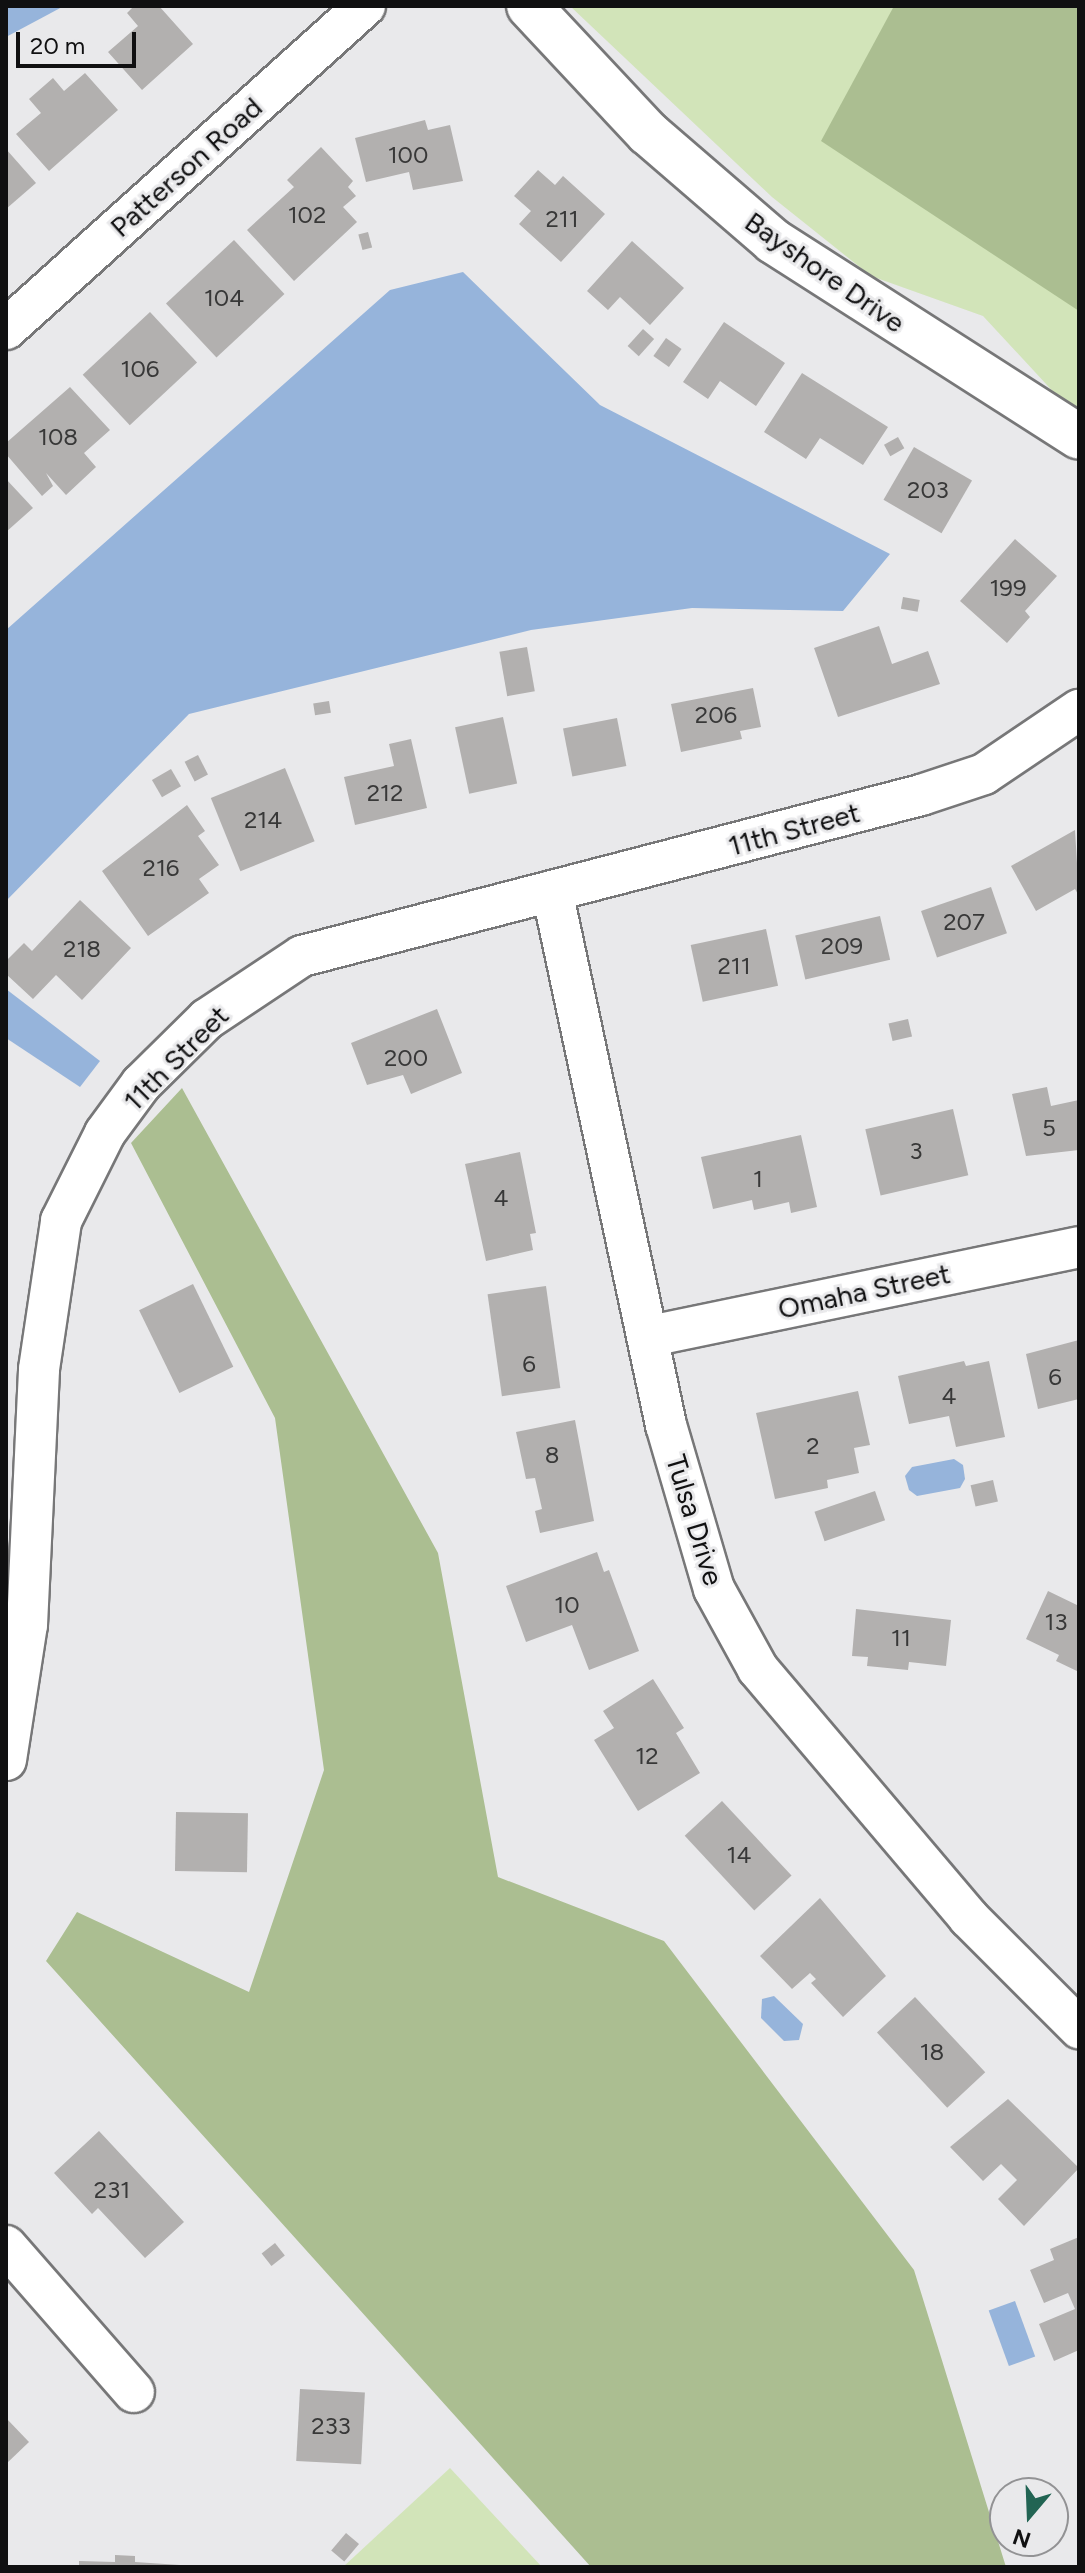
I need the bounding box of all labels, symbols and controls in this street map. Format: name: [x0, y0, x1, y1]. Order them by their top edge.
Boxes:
scale bar: [20, 16, 140, 66]
text: 20 m: [30, 31, 85, 60]
street label: Patterson Road: [103, 90, 269, 244]
house number: 100: [388, 141, 428, 169]
house number: 102: [288, 201, 326, 229]
house number: 211: [545, 205, 579, 233]
street label: Bayshore Drive: [739, 205, 911, 339]
house number: 104: [204, 284, 244, 312]
house number: 106: [121, 355, 159, 383]
house number: 108: [38, 423, 78, 451]
house number: 203: [907, 476, 949, 504]
house number: 199: [989, 574, 1027, 602]
house number: 206: [695, 701, 737, 729]
house number: 212: [367, 779, 403, 807]
street label: 11th Street: [725, 795, 863, 863]
house number: 214: [244, 806, 282, 834]
house number: 216: [143, 854, 179, 882]
house number: 207: [943, 908, 985, 936]
house number: 209: [821, 932, 863, 960]
house number: 218: [63, 935, 101, 963]
house number: 211: [717, 952, 751, 980]
street label: 11th Street: [117, 999, 235, 1117]
house number: 200: [384, 1044, 428, 1072]
house number: 5: [1042, 1114, 1056, 1142]
house number: 3: [909, 1137, 923, 1165]
house number: 1: [753, 1165, 763, 1193]
house number: 4: [494, 1184, 508, 1212]
street label: Omaha Street: [775, 1256, 953, 1326]
house number: 6: [522, 1350, 536, 1378]
house number: 6: [1048, 1363, 1062, 1391]
house number: 4: [942, 1382, 956, 1410]
house number: 2: [806, 1432, 820, 1460]
house number: 8: [545, 1441, 559, 1469]
street label: Tulsa Drive: [659, 1451, 731, 1589]
house number: 10: [554, 1591, 580, 1619]
house number: 13: [1045, 1608, 1067, 1636]
house number: 11: [891, 1624, 911, 1652]
house number: 12: [635, 1742, 659, 1770]
house number: 14: [727, 1841, 751, 1869]
house number: 18: [920, 2038, 944, 2066]
house number: 231: [94, 2176, 130, 2204]
house number: 233: [311, 2412, 351, 2440]
north arrow: [989, 2477, 1069, 2557]
text: N: [1009, 2523, 1034, 2554]

